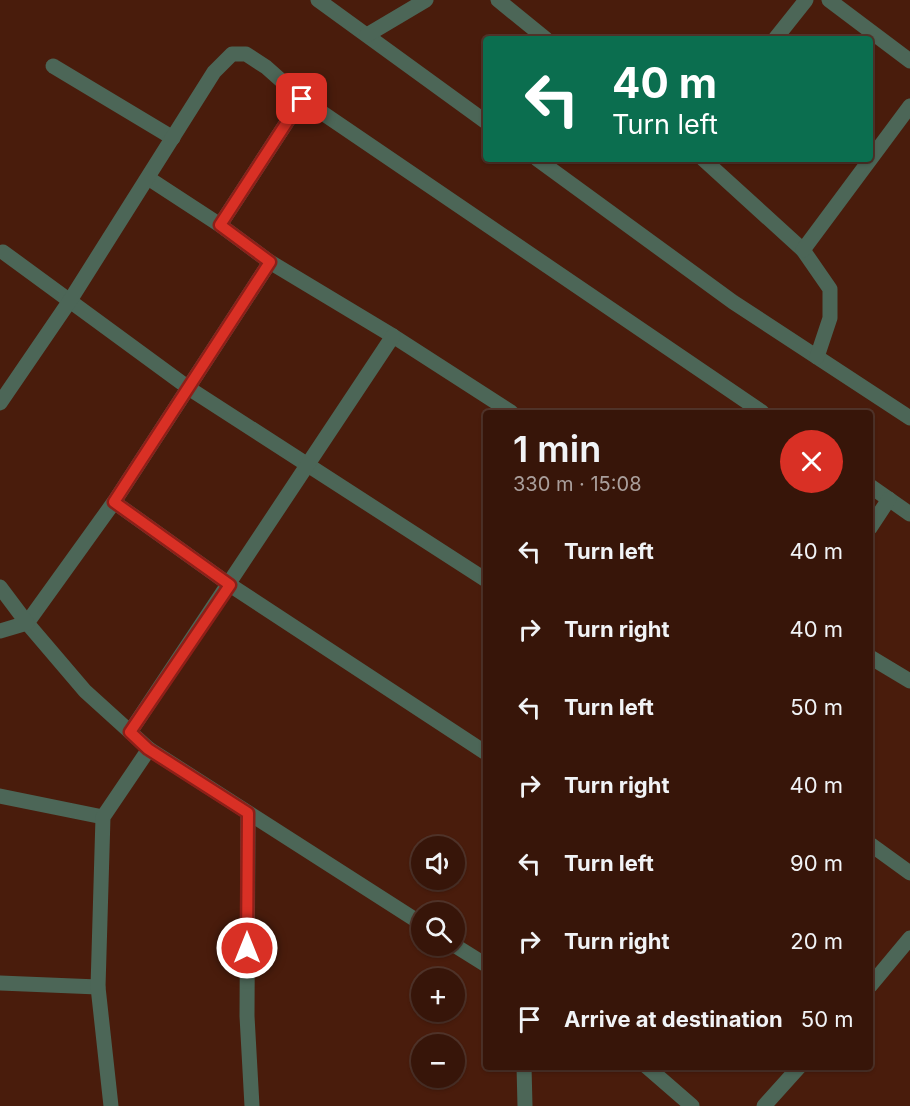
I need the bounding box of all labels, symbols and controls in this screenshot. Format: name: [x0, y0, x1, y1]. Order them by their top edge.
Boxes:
text: 40 m: [612, 57, 717, 108]
icon: left: [513, 60, 591, 138]
pin: [276, 73, 327, 124]
icon: arrive: [285, 82, 318, 115]
text: Turn left: [612, 108, 718, 141]
text: 1 min: [513, 427, 601, 471]
button: close: [780, 430, 843, 493]
text: 330 m · 15:08: [513, 472, 642, 496]
icon: left: [513, 535, 546, 568]
text: Turn left: [564, 538, 654, 564]
text: 40 m: [789, 538, 843, 564]
icon: right: [513, 613, 546, 646]
text: Turn right: [564, 616, 670, 642]
text: 40 m: [789, 616, 843, 642]
icon: left: [513, 691, 546, 724]
text: Turn left: [564, 694, 654, 720]
text: 50 m: [790, 694, 843, 720]
icon: right: [513, 769, 546, 802]
text: Turn right: [564, 772, 670, 798]
text: 40 m: [789, 772, 843, 798]
map controls: [411, 836, 465, 1088]
button: sound: [411, 836, 465, 890]
icon: left: [513, 847, 546, 880]
text: Turn left: [564, 850, 654, 876]
text: 90 m: [790, 850, 843, 876]
button: search: [411, 902, 465, 956]
position arrow: [215, 916, 279, 980]
icon: right: [513, 925, 546, 958]
text: Turn right: [564, 928, 670, 954]
text: 20 m: [790, 928, 843, 954]
button: +: [411, 968, 465, 1022]
icon: arrive: [513, 1003, 546, 1036]
text: Arrive at destination: [564, 1006, 783, 1032]
text: 50 m: [801, 1006, 853, 1032]
button: −: [411, 1034, 465, 1088]

